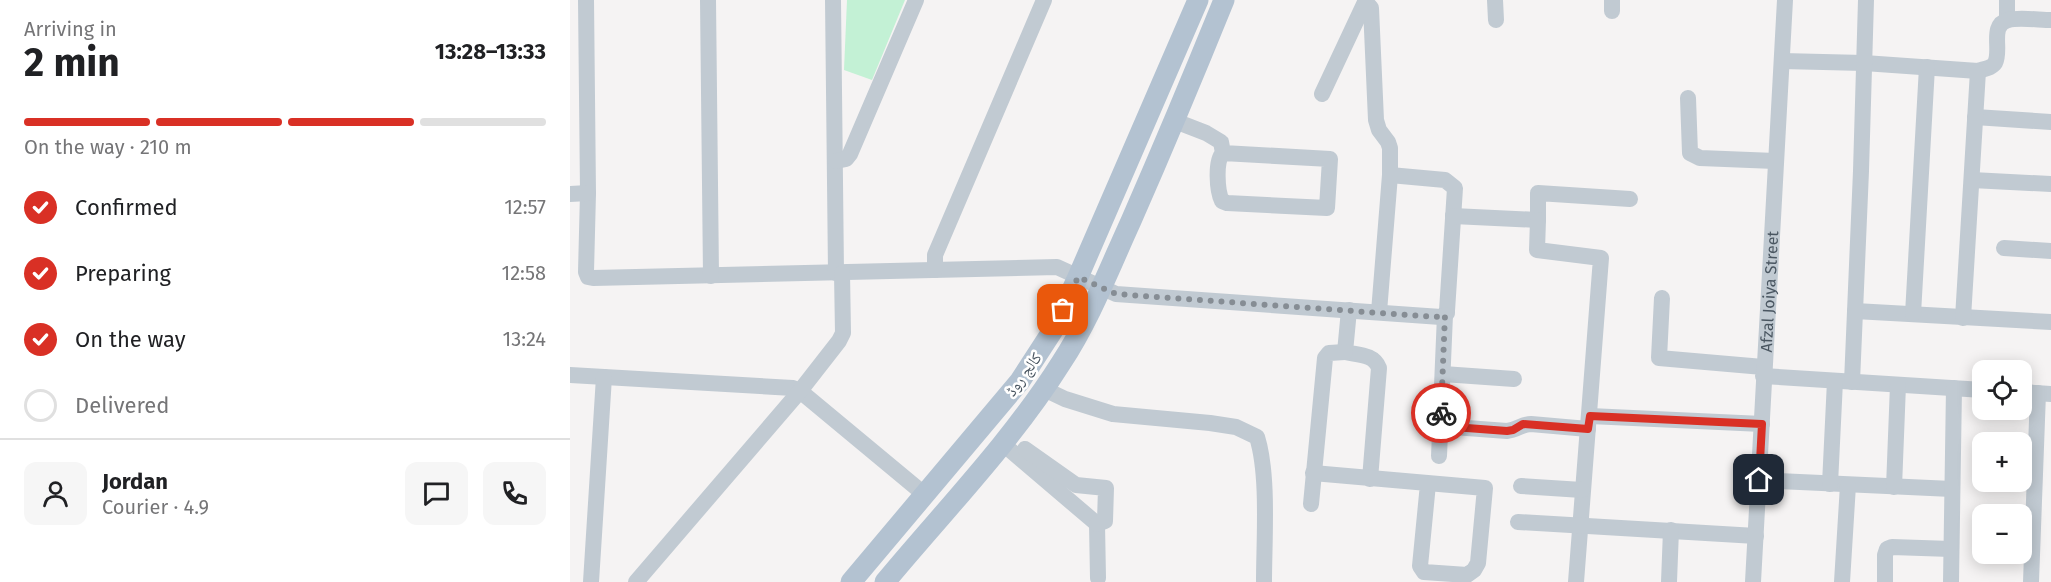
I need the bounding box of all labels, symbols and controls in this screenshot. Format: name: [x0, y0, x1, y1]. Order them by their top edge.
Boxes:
text: Arriving in: [24, 17, 117, 41]
text: 13:28–13:33: [435, 38, 546, 65]
text: 2 min: [24, 40, 120, 86]
text: On the way · 210 m: [24, 135, 192, 159]
icon: check: [24, 191, 57, 224]
text: Confirmed: [75, 194, 178, 221]
text: 12:57: [504, 195, 546, 219]
street label: Afzal Joiya Street: [1757, 230, 1782, 353]
icon: check: [24, 257, 57, 290]
text: Preparing: [75, 260, 171, 287]
text: 12:58: [502, 261, 546, 285]
pin: [1037, 284, 1088, 335]
icon: bag: [1046, 293, 1079, 326]
icon: check: [24, 323, 57, 356]
text: On the way: [75, 326, 186, 353]
text: 13:24: [503, 327, 546, 351]
street label: کالج روڈ: [1001, 348, 1047, 400]
map controls: [1972, 360, 2032, 564]
button: locate: [1972, 360, 2032, 420]
courier: [1411, 383, 1471, 443]
text: Delivered: [75, 392, 170, 419]
icon: bike: [1425, 397, 1458, 430]
button: +: [1972, 432, 2032, 492]
pin: [1733, 454, 1784, 505]
button: person: [24, 462, 87, 525]
button: chat: [405, 462, 468, 525]
button: phone: [483, 462, 546, 525]
icon: home: [1742, 463, 1775, 496]
text: Jordan: [102, 468, 168, 495]
text: Courier · 4.9: [102, 495, 209, 519]
button: −: [1972, 504, 2032, 564]

